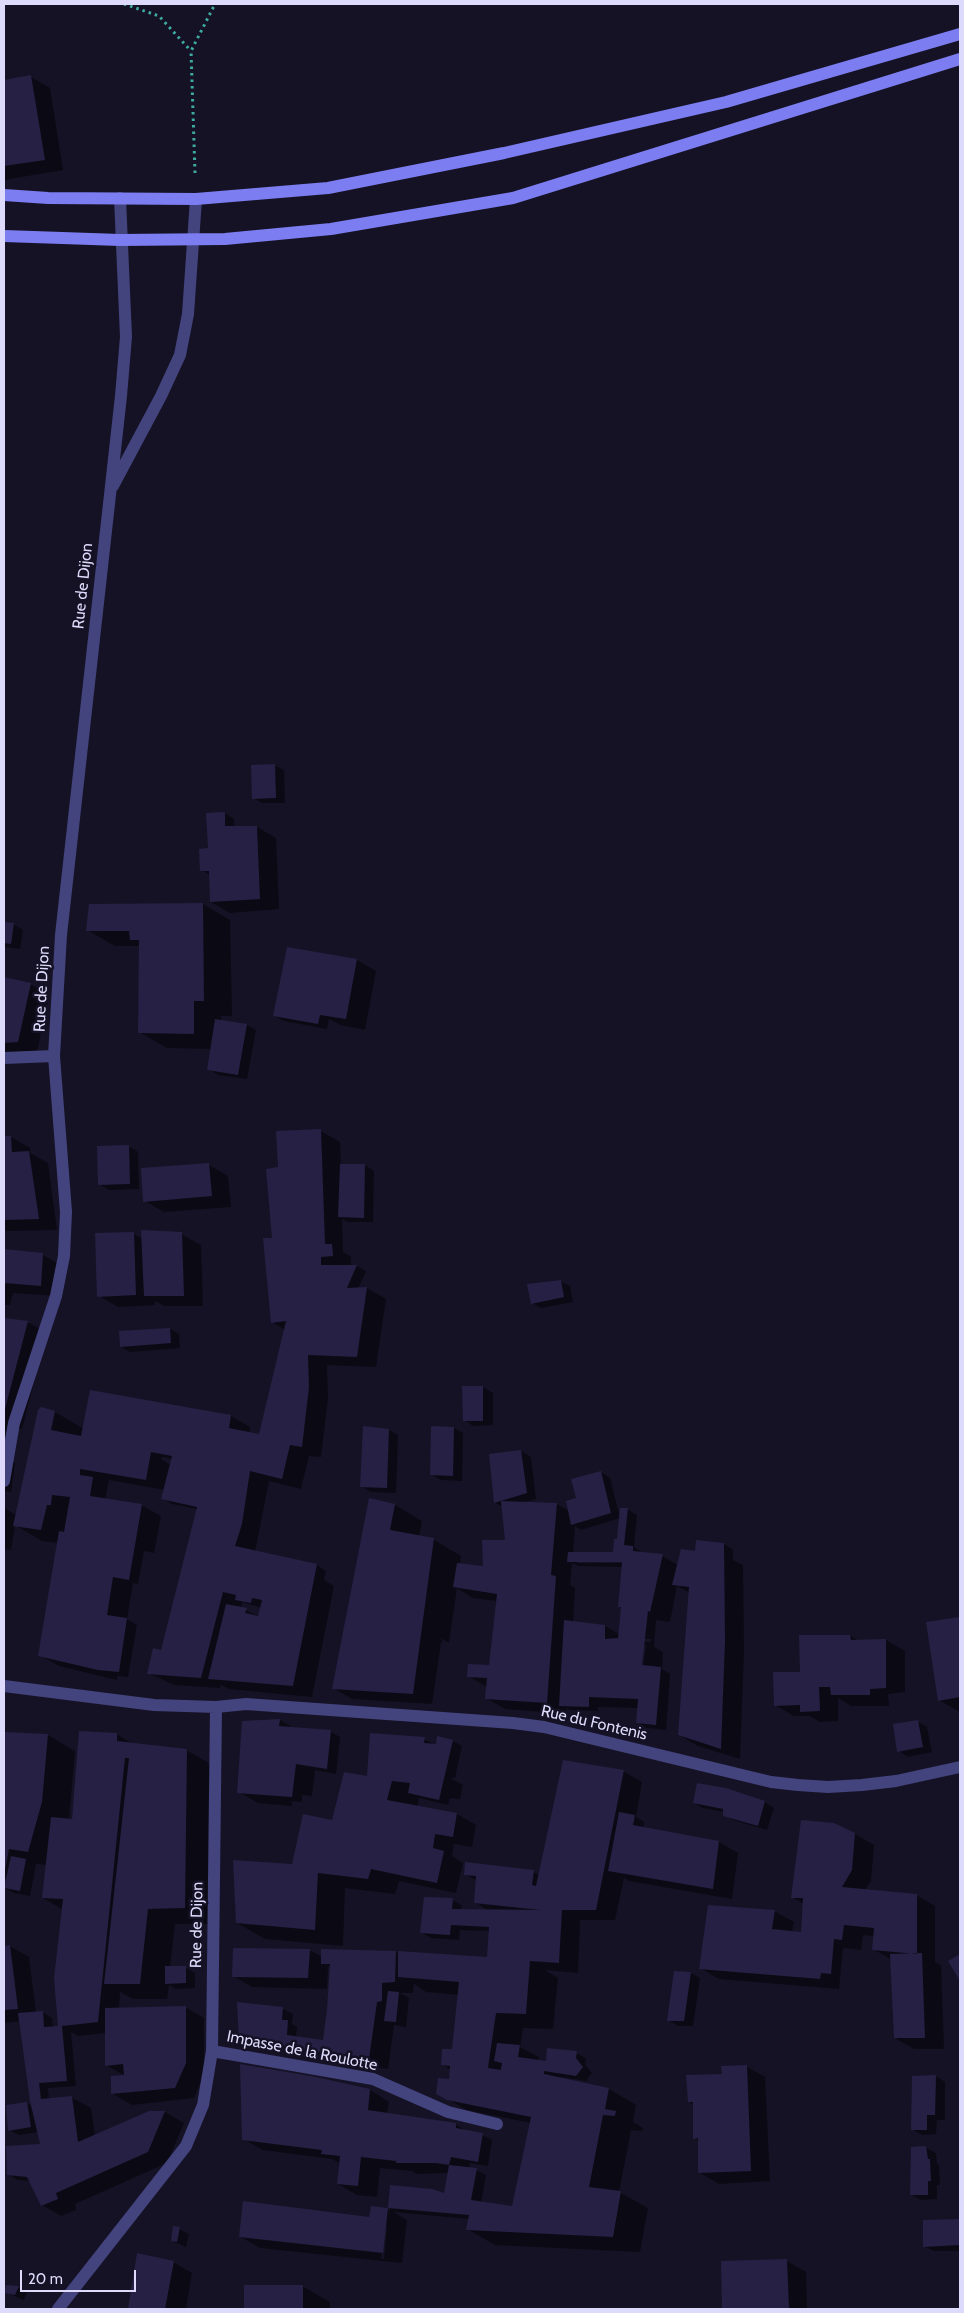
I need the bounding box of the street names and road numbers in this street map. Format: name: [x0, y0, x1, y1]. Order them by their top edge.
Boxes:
street label: Rue de Dijon: [69, 542, 97, 630]
street label: Rue de Dijon: [30, 945, 54, 1033]
street label: Rue du Fontenis: [539, 1701, 649, 1745]
street label: Rue de Dijon: [187, 1882, 207, 1968]
street label: Impasse de la Roulotte: [225, 2027, 379, 2075]

